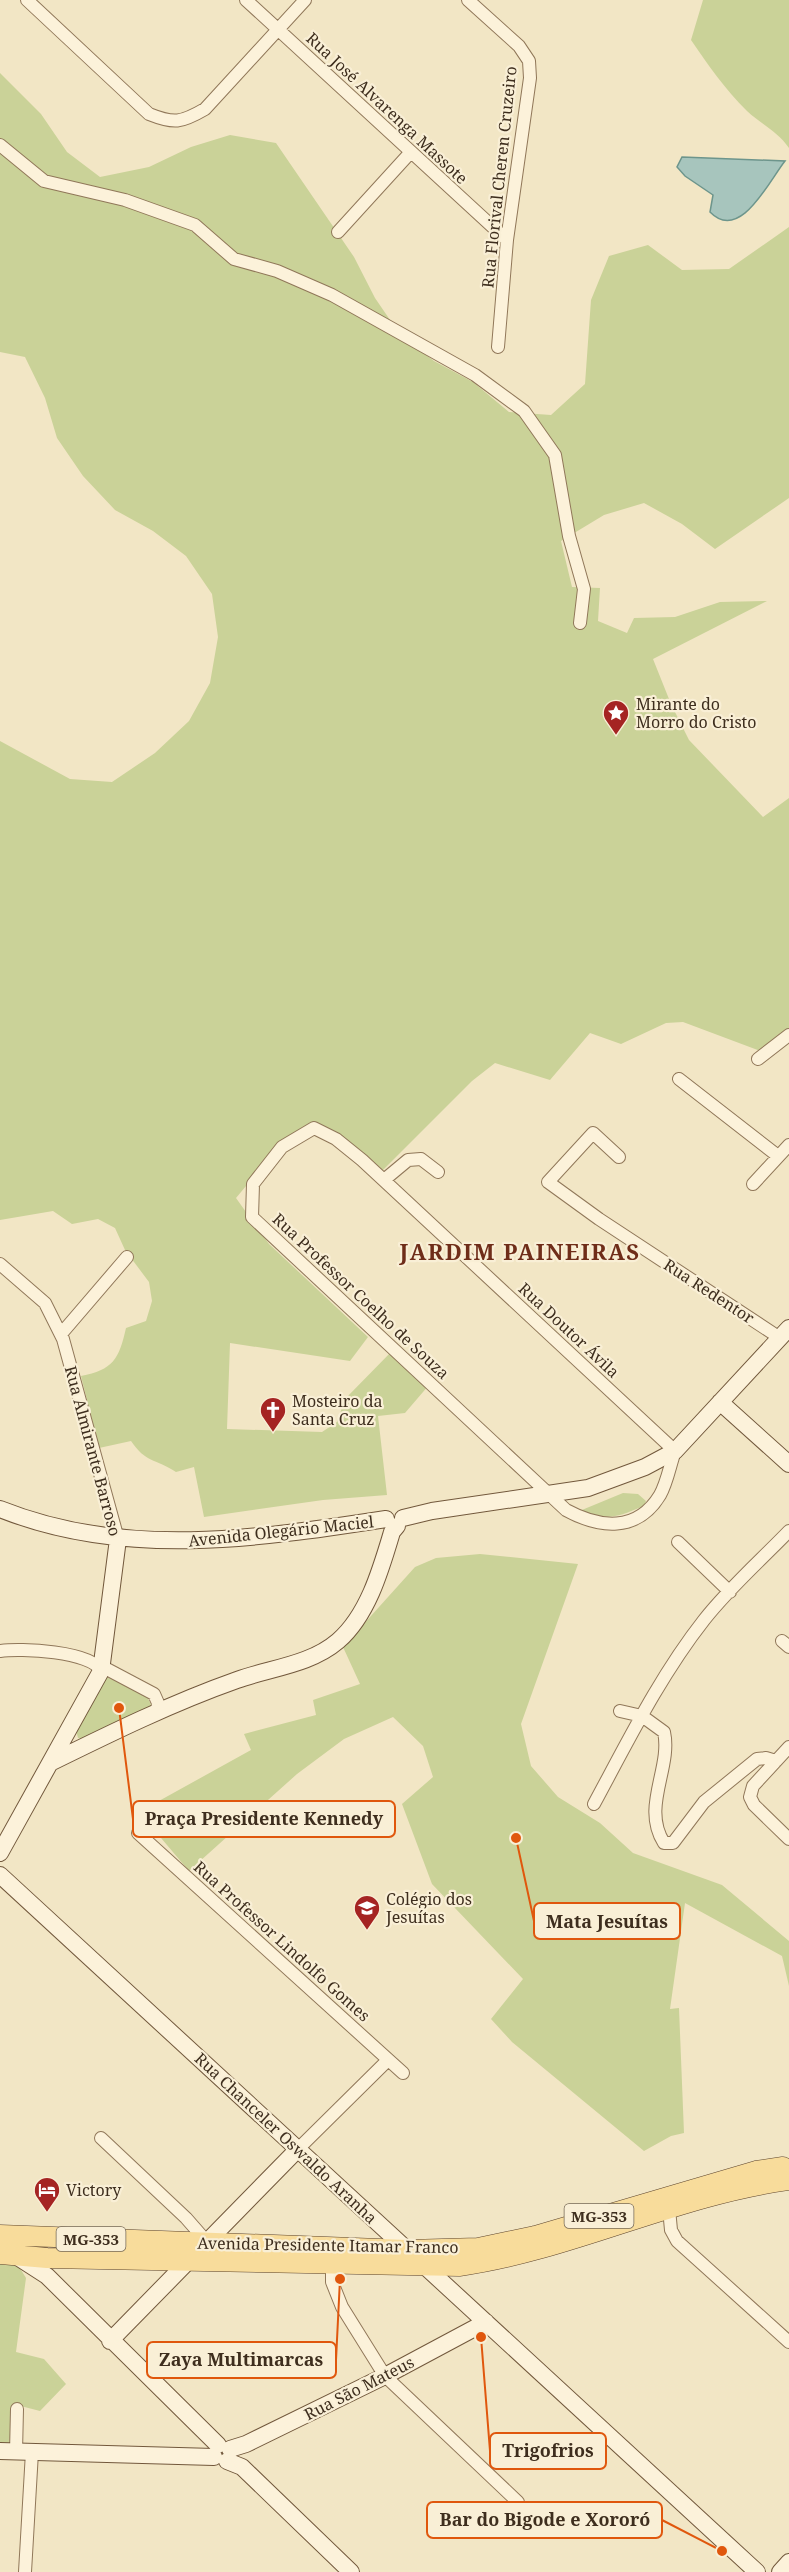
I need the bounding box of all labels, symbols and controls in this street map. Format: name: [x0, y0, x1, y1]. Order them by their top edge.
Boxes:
street label: Rua José Alvarenga Massote: [302, 27, 472, 189]
street label: Rua Florival Cheren Cruzeiro: [476, 65, 522, 289]
place label: Mirante do Morro do Cristo: [636, 693, 756, 733]
place icon: Mirante do Morro do Cristo: [601, 698, 631, 736]
street label: Rua Professor Coelho de Souza: [268, 1208, 454, 1384]
district label: JARDIM PAINEIRAS: [398, 1236, 641, 1266]
street label: Rua Redentor: [659, 1253, 759, 1329]
street label: Rua Doutor Ávila: [514, 1278, 624, 1382]
street label: Rua Almirante Barroso: [60, 1363, 126, 1539]
place label: Mosteiro da Santa Cruz: [292, 1390, 383, 1430]
church icon: Mosteiro da Santa Cruz: [258, 1395, 288, 1433]
street label: Avenida Olegário Maciel: [187, 1510, 375, 1552]
callout: Praça Presidente Kennedy: [133, 1801, 395, 1837]
text: Praça Presidente Kennedy: [145, 1806, 384, 1830]
street label: Rua Professor Lindolfo Gomes: [189, 1856, 375, 2026]
place label: Colégio dos Jesuítas: [385, 1888, 472, 1928]
school or university icon: Colégio dos Jesuítas: [352, 1893, 382, 1931]
callout: Mata Jesuítas: [534, 1903, 680, 1939]
text: Mata Jesuítas: [546, 1909, 668, 1933]
street label: Rua Chanceler Oswaldo Aranha: [190, 2047, 382, 2229]
hotel icon: Victory: [32, 2175, 62, 2213]
place label: Victory: [66, 2179, 122, 2201]
road number: MG-353: [564, 2204, 634, 2228]
road number: MG-353: [56, 2227, 125, 2251]
street label: Avenida Presidente Itamar Franco: [197, 2232, 459, 2258]
callout: Zaya Multimarcas: [147, 2342, 336, 2378]
text: Zaya Multimarcas: [159, 2347, 324, 2371]
street label: Rua São Mateus: [300, 2351, 418, 2425]
callout: Trigofrios: [490, 2433, 606, 2469]
text: Trigofrios: [502, 2438, 594, 2462]
callout: Bar do Bigode e Xororó: [427, 2502, 662, 2538]
text: Bar do Bigode e Xororó: [440, 2507, 650, 2531]

